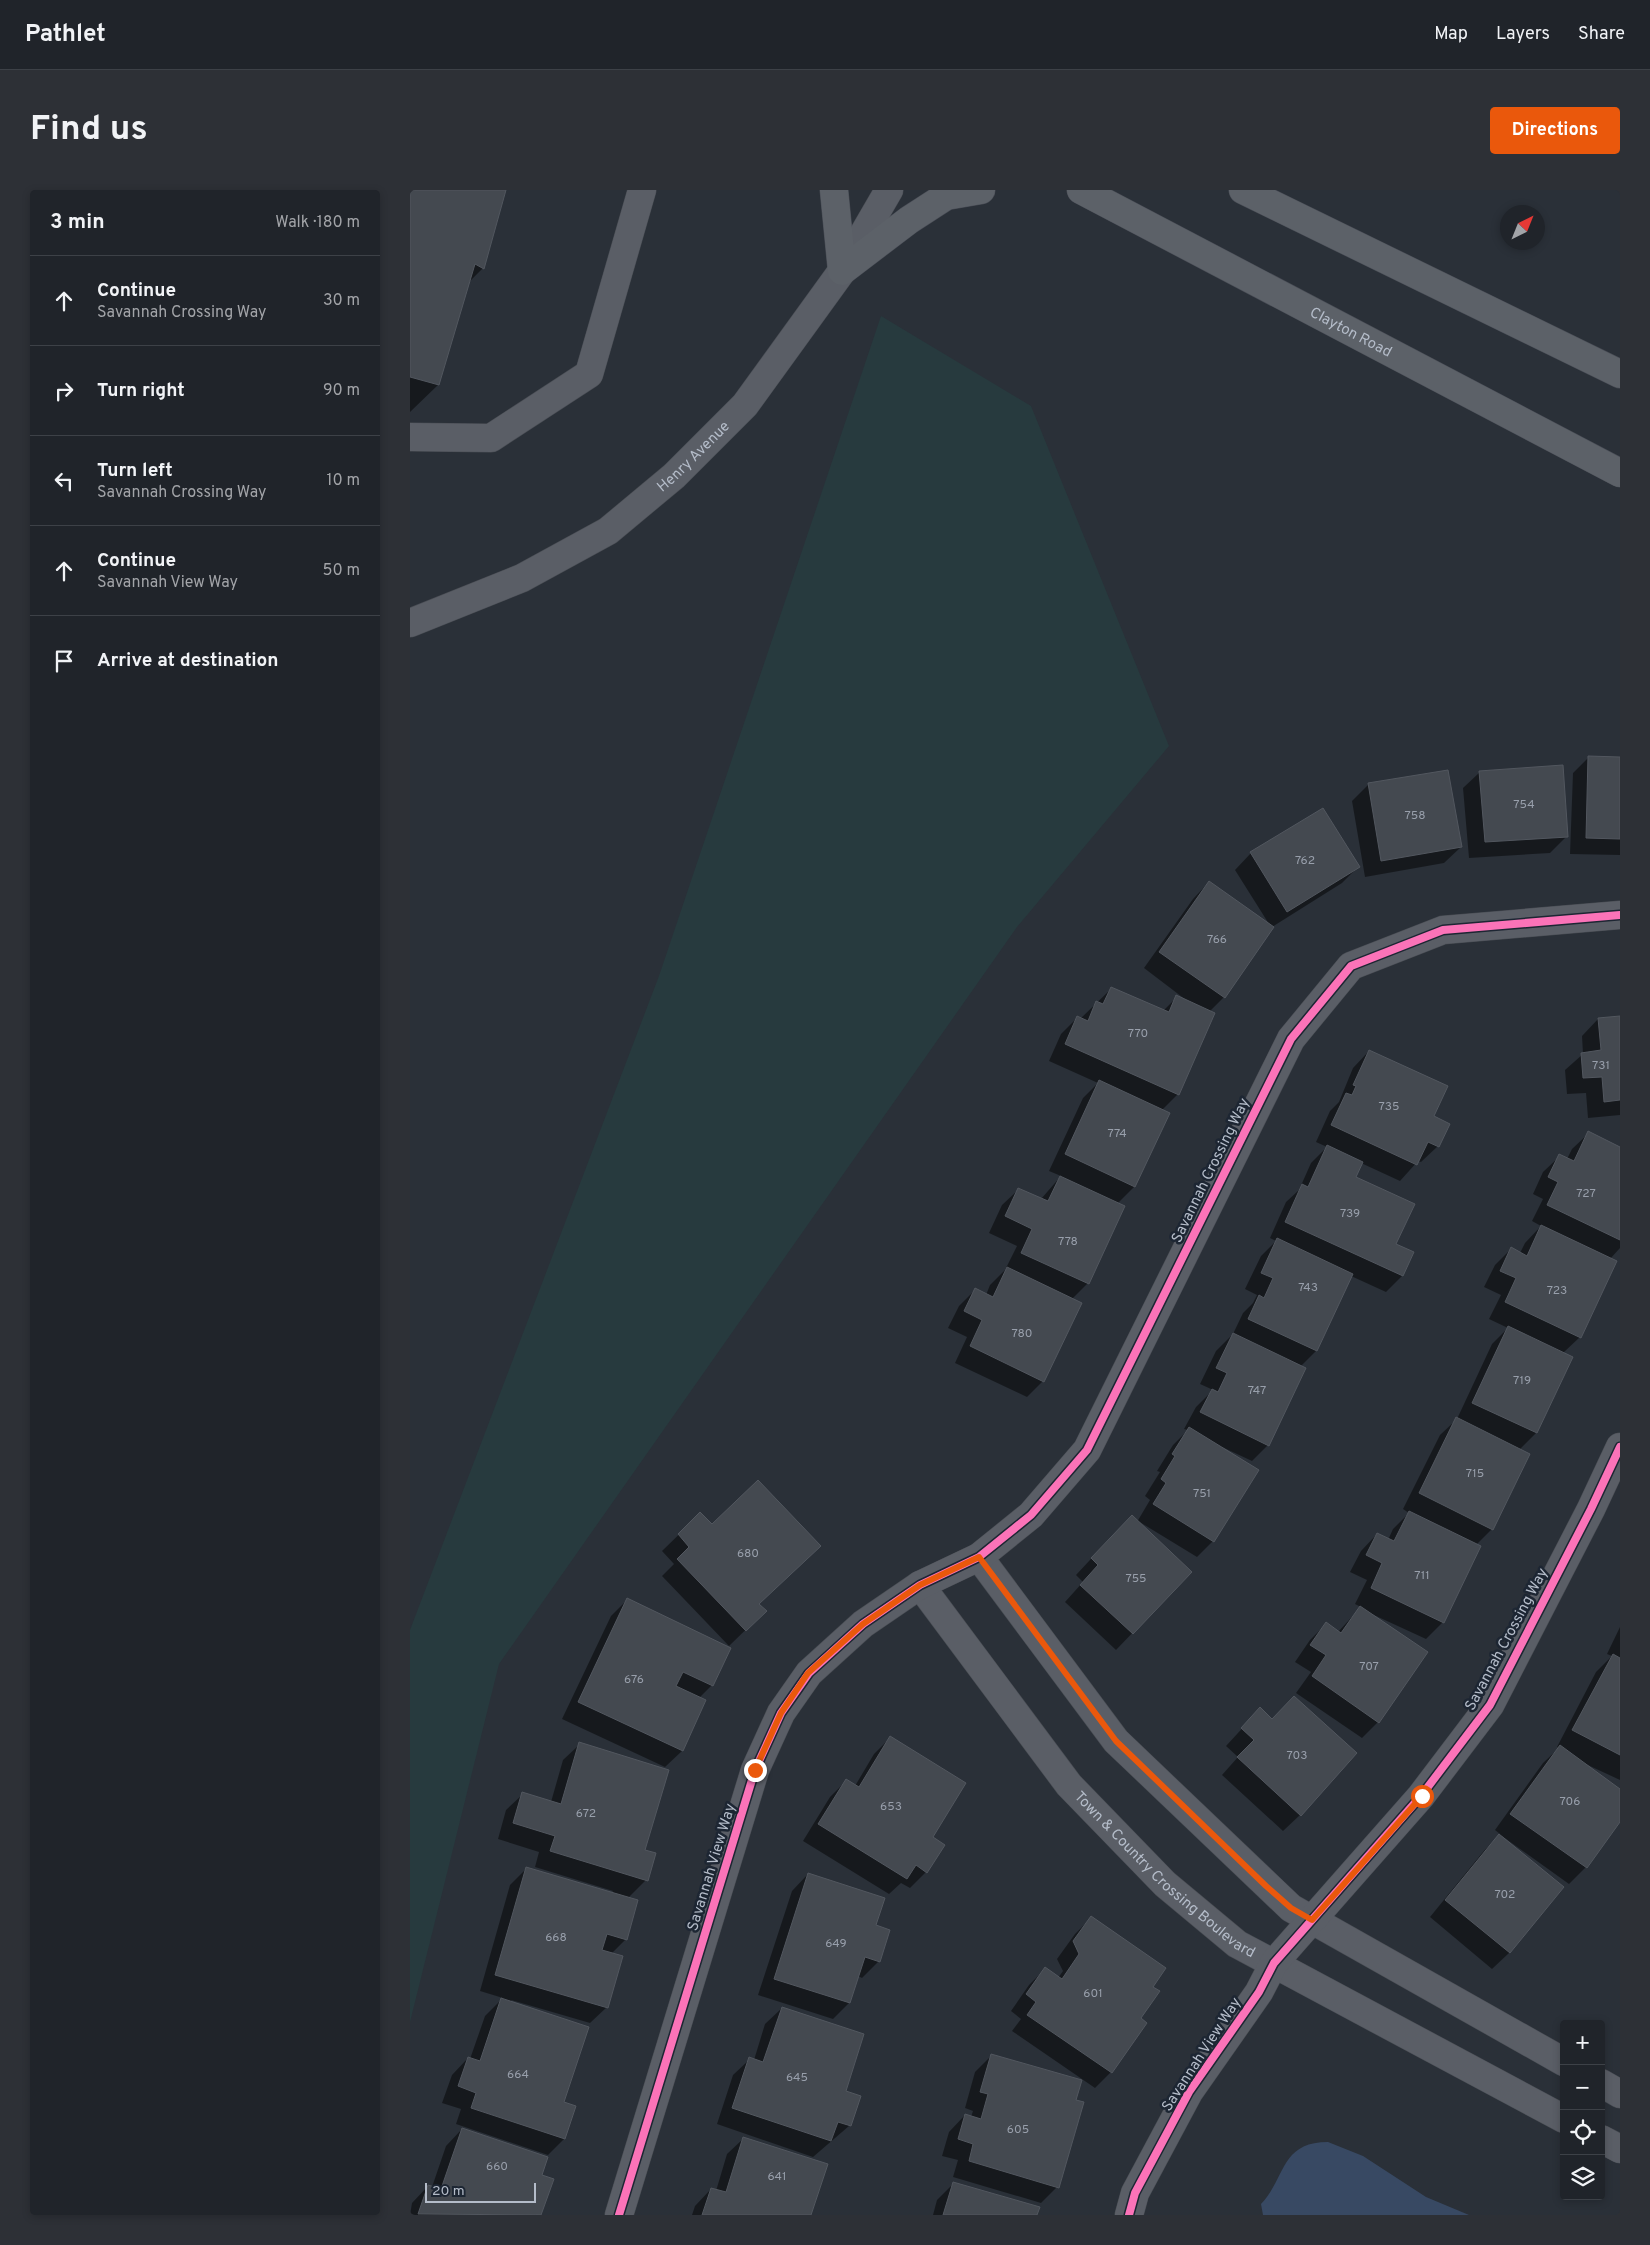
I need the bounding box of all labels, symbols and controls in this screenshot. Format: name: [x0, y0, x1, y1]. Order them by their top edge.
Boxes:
text: Pathlet: [25, 20, 106, 50]
text: Map: [1434, 23, 1468, 46]
text: Layers: [1496, 23, 1550, 46]
text: Share: [1578, 23, 1625, 46]
button: Directions: [1490, 107, 1620, 154]
text: Find us: [30, 108, 148, 152]
north arrow: [1500, 205, 1545, 250]
text: 3 min: [50, 209, 105, 236]
text: Walk · 180 m: [275, 213, 360, 233]
text: Continue: [97, 279, 176, 303]
icon: ahead: [50, 287, 78, 315]
text: 30 m: [323, 291, 360, 311]
text: Savannah Crossing Way: [97, 303, 267, 323]
street label: Clayton Road: [1306, 304, 1395, 362]
icon: right: [50, 377, 78, 405]
text: Turn right: [97, 379, 185, 403]
text: 90 m: [323, 381, 360, 401]
street label: Henry Avenue: [654, 418, 735, 497]
text: Turn left: [97, 459, 173, 483]
icon: left: [50, 467, 78, 495]
text: 10 m: [326, 471, 360, 491]
text: Savannah Crossing Way: [97, 483, 267, 503]
text: Continue: [97, 549, 176, 573]
icon: ahead: [50, 557, 78, 585]
text: 50 m: [323, 561, 360, 581]
text: Savannah View Way: [97, 573, 238, 593]
icon: arrive: [50, 647, 78, 675]
text: Arrive at destination: [97, 649, 278, 673]
house number: 754: [1513, 797, 1535, 813]
house number: 758: [1404, 808, 1426, 824]
house number: 762: [1295, 853, 1315, 869]
house number: 766: [1207, 932, 1227, 948]
house number: 770: [1128, 1026, 1148, 1042]
house number: 731: [1592, 1058, 1610, 1074]
street label: Savannah Crossing Way: [1168, 1095, 1255, 1246]
house number: 735: [1379, 1099, 1399, 1115]
house number: 774: [1107, 1126, 1127, 1142]
house number: 727: [1576, 1186, 1596, 1202]
house number: 739: [1340, 1206, 1360, 1222]
house number: 778: [1058, 1234, 1078, 1250]
house number: 743: [1298, 1280, 1318, 1296]
house number: 723: [1547, 1283, 1567, 1299]
house number: 780: [1012, 1326, 1032, 1342]
house number: 719: [1513, 1373, 1531, 1389]
house number: 747: [1248, 1383, 1266, 1399]
house number: 715: [1466, 1466, 1484, 1482]
house number: 751: [1193, 1486, 1211, 1502]
house number: 680: [737, 1546, 759, 1562]
street label: Savannah Crossing Way: [1462, 1565, 1553, 1714]
house number: 711: [1414, 1568, 1430, 1584]
house number: 755: [1125, 1571, 1147, 1587]
house number: 707: [1359, 1659, 1379, 1675]
house number: 676: [624, 1672, 644, 1688]
house number: 703: [1287, 1748, 1307, 1764]
route end: [744, 1759, 767, 1782]
route start: [1411, 1785, 1434, 1808]
street label: Town & Country Crossing Boulevard: [1069, 1788, 1258, 1963]
house number: 706: [1560, 1794, 1580, 1810]
house number: 653: [880, 1799, 902, 1815]
street label: Savannah View Way: [684, 1801, 741, 1933]
house number: 672: [576, 1806, 596, 1822]
house number: 702: [1495, 1887, 1515, 1903]
house number: 668: [545, 1930, 567, 1946]
house number: 649: [825, 1936, 847, 1952]
house number: 601: [1083, 1986, 1103, 2002]
street label: Savannah View Way: [1158, 1994, 1246, 2115]
map controls: [1560, 2020, 1605, 2200]
button: +: [1560, 2020, 1605, 2065]
button: −: [1560, 2065, 1605, 2110]
house number: 664: [507, 2067, 529, 2083]
house number: 645: [786, 2070, 808, 2086]
button: locate: [1560, 2110, 1605, 2155]
house number: 605: [1007, 2122, 1029, 2138]
button: layers: [1560, 2155, 1605, 2200]
house number: 660: [486, 2159, 508, 2175]
house number: 641: [767, 2169, 787, 2185]
scale bar: [425, 2180, 536, 2203]
text: 20 m: [432, 2183, 465, 2200]

